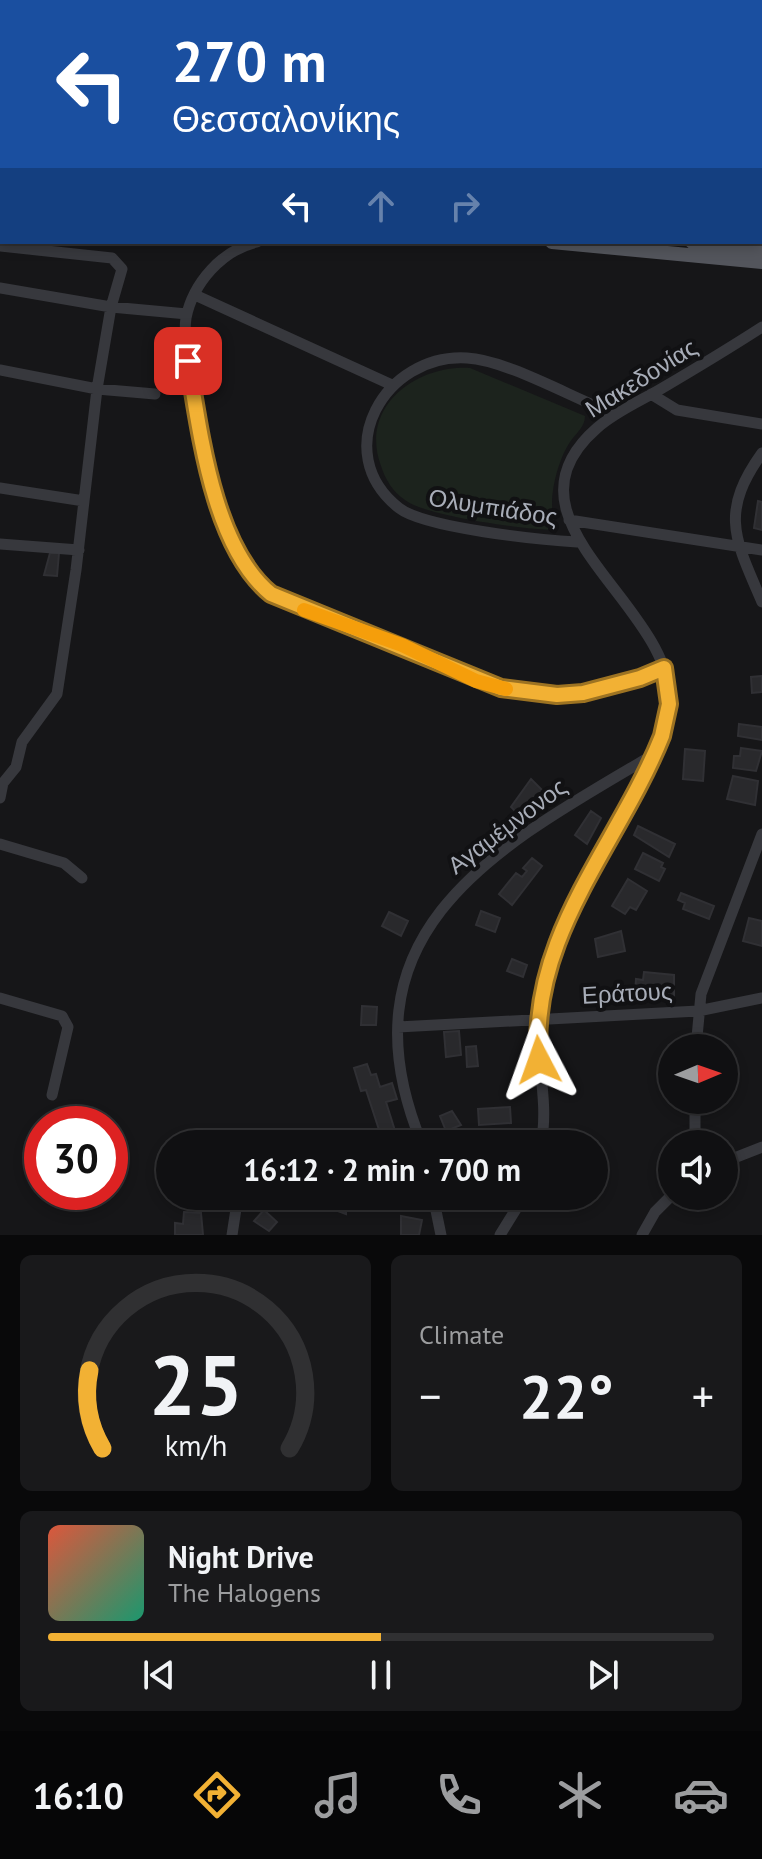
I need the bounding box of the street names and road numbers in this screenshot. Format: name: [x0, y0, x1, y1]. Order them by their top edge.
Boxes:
street label: Μακεδονίας: [579, 331, 703, 425]
street label: Ολυμπιάδος: [426, 482, 560, 532]
street label: Αγαμέμνονος: [441, 771, 573, 881]
street label: Εράτους: [581, 975, 673, 1011]

